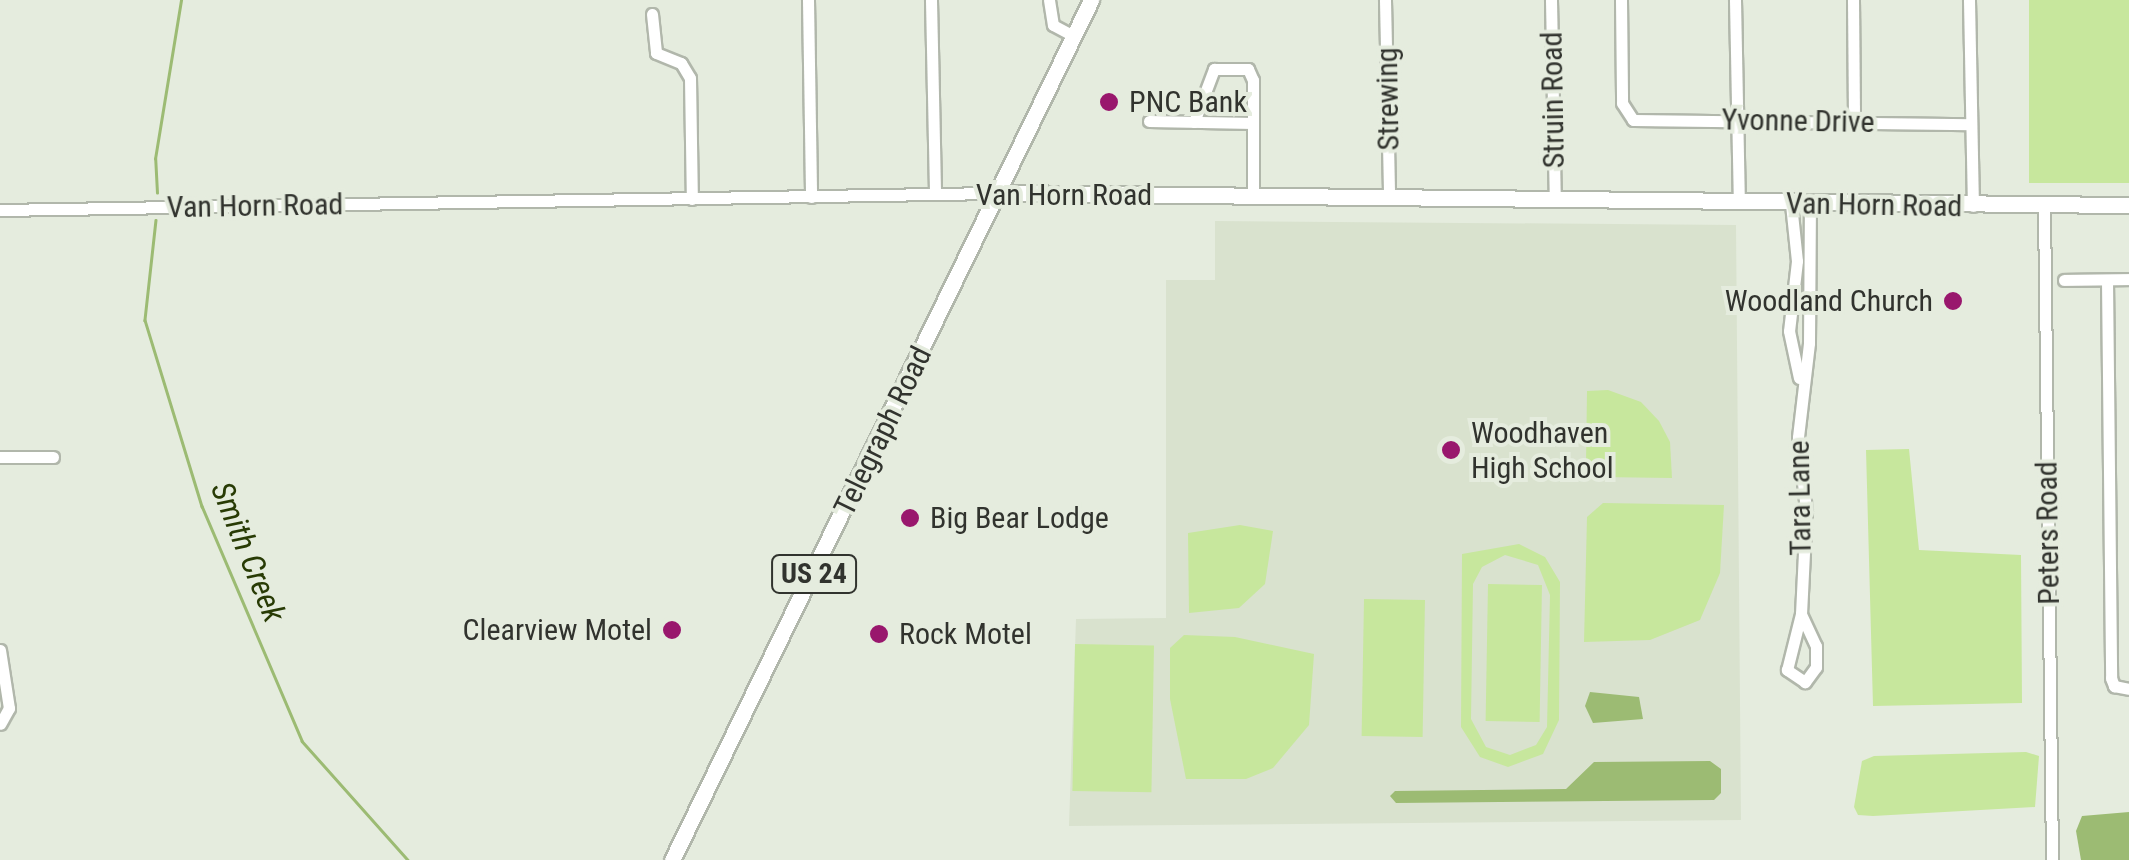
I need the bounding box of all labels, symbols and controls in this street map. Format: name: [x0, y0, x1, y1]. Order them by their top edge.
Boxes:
street label: Struin Road: [1534, 31, 1572, 169]
street label: Strewing: [1369, 47, 1407, 151]
place label: PNC Bank: [1129, 84, 1247, 120]
marker: PNC Bank: [1098, 91, 1120, 113]
street label: Yvonne Drive: [1721, 102, 1875, 140]
street label: Van Horn Road: [976, 177, 1152, 213]
street label: Van Horn Road: [1786, 185, 1962, 225]
street label: Van Horn Road: [167, 186, 343, 226]
place label: Woodland Church: [1725, 283, 1933, 319]
marker: Woodland Church: [1942, 290, 1964, 312]
street label: Telegraph Road: [827, 341, 939, 521]
place label: Woodhaven High School: [1471, 415, 1614, 486]
marker: Woodhaven High School: [1440, 439, 1462, 461]
street label: Tara Lane: [1781, 440, 1819, 556]
street label: Peters Road: [2029, 461, 2067, 605]
water label: Smith Creek: [203, 476, 293, 628]
place label: Big Bear Lodge: [930, 500, 1109, 536]
marker: Big Bear Lodge: [899, 507, 921, 529]
road number: US 24: [769, 551, 859, 597]
place label: Clearview Motel: [463, 612, 652, 648]
place label: Rock Motel: [899, 616, 1032, 652]
marker: Clearview Motel: [661, 619, 683, 641]
marker: Rock Motel: [868, 623, 890, 645]

